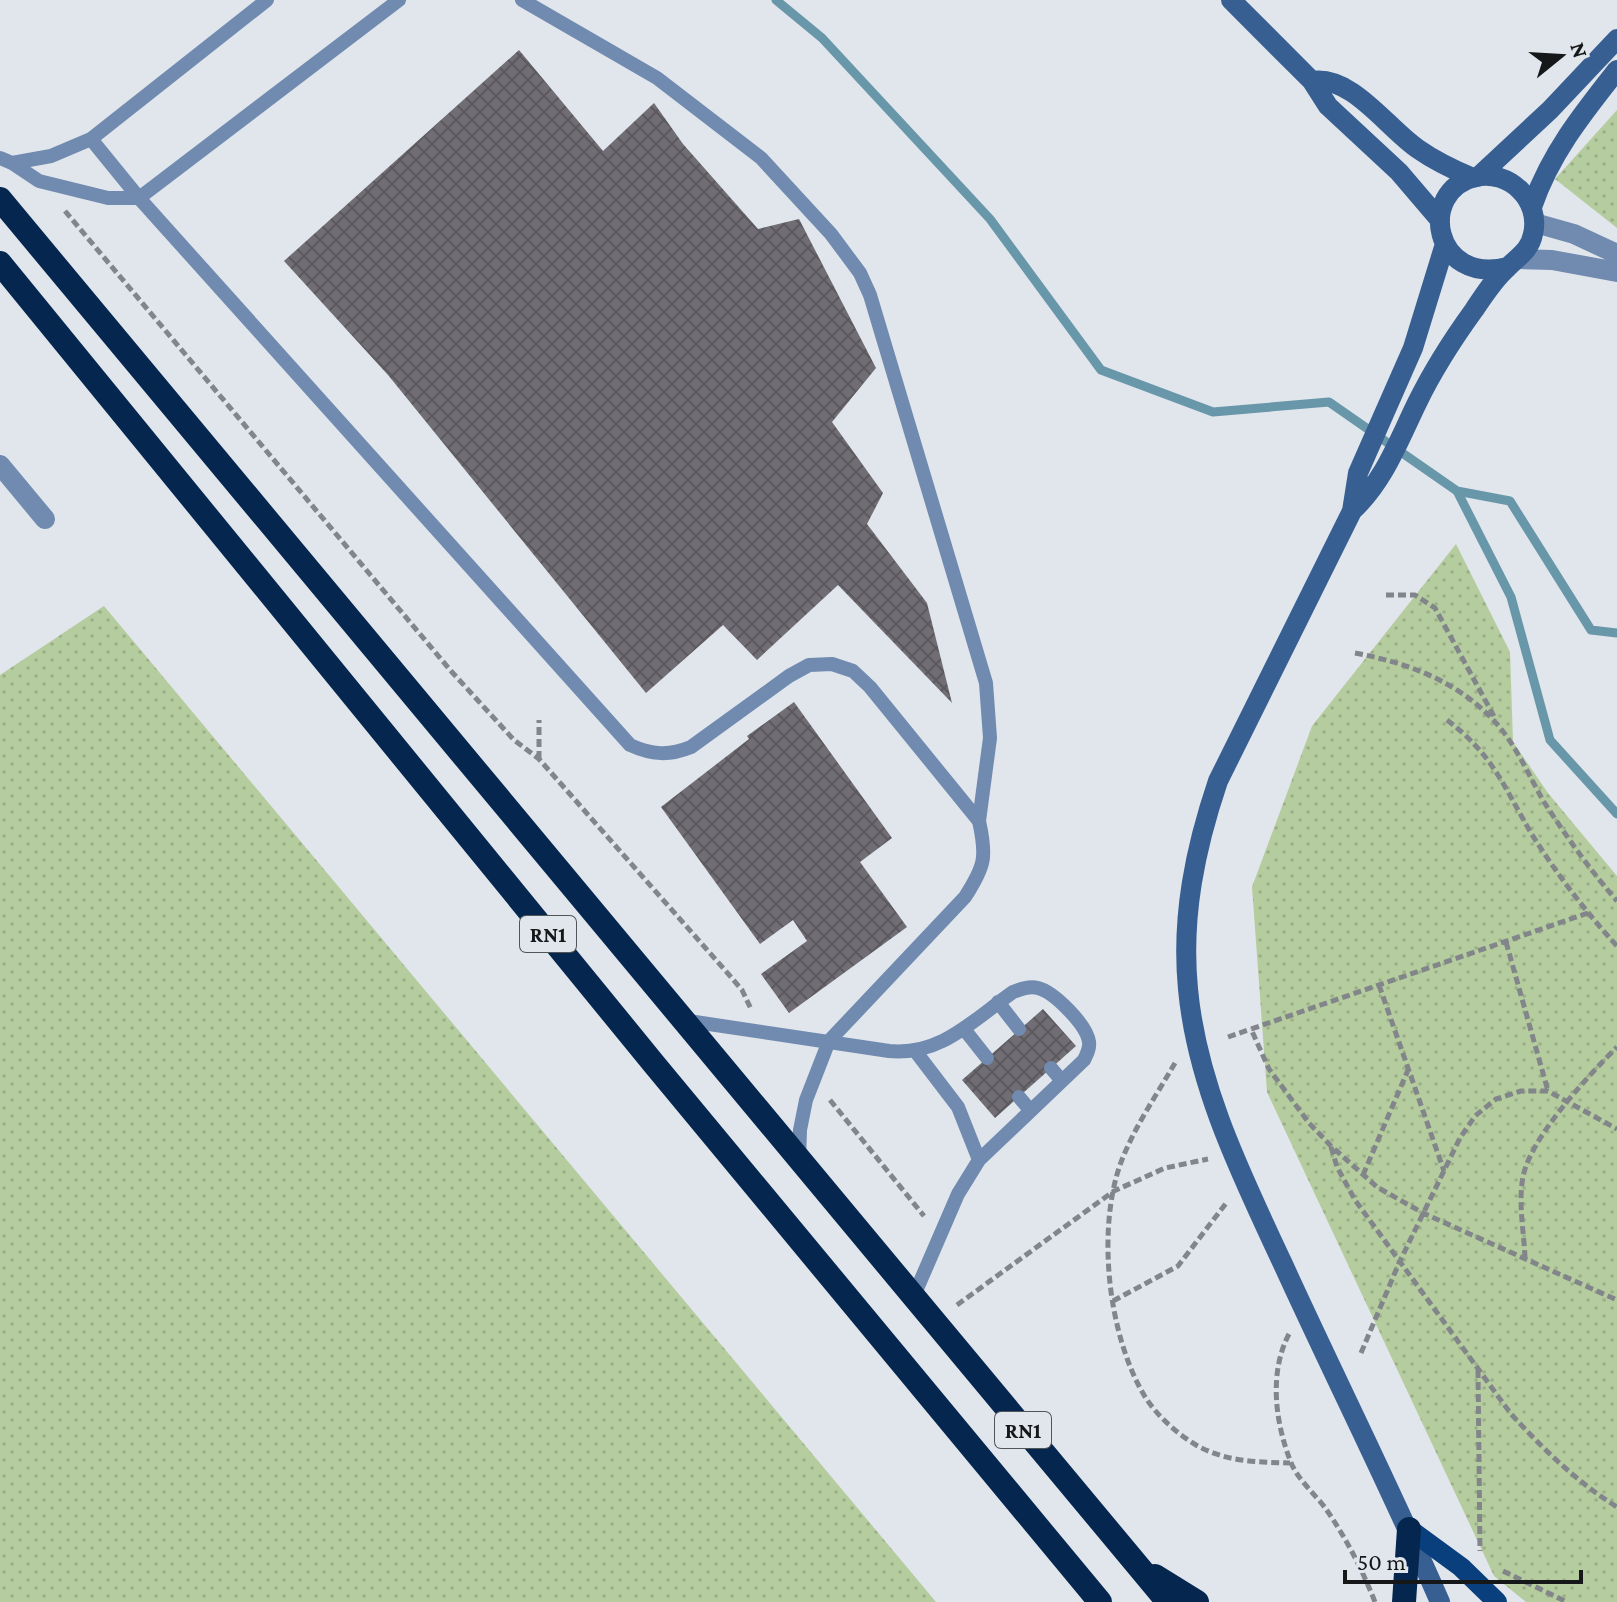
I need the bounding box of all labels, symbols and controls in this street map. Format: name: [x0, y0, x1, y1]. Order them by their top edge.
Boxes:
north arrow: [1521, 16, 1601, 96]
text: N: [1565, 39, 1594, 61]
road number: RN1: [520, 916, 576, 952]
road number: RN1: [995, 1412, 1051, 1448]
scale bar: [1345, 1534, 1581, 1584]
text: 50 m: [1357, 1548, 1406, 1575]

